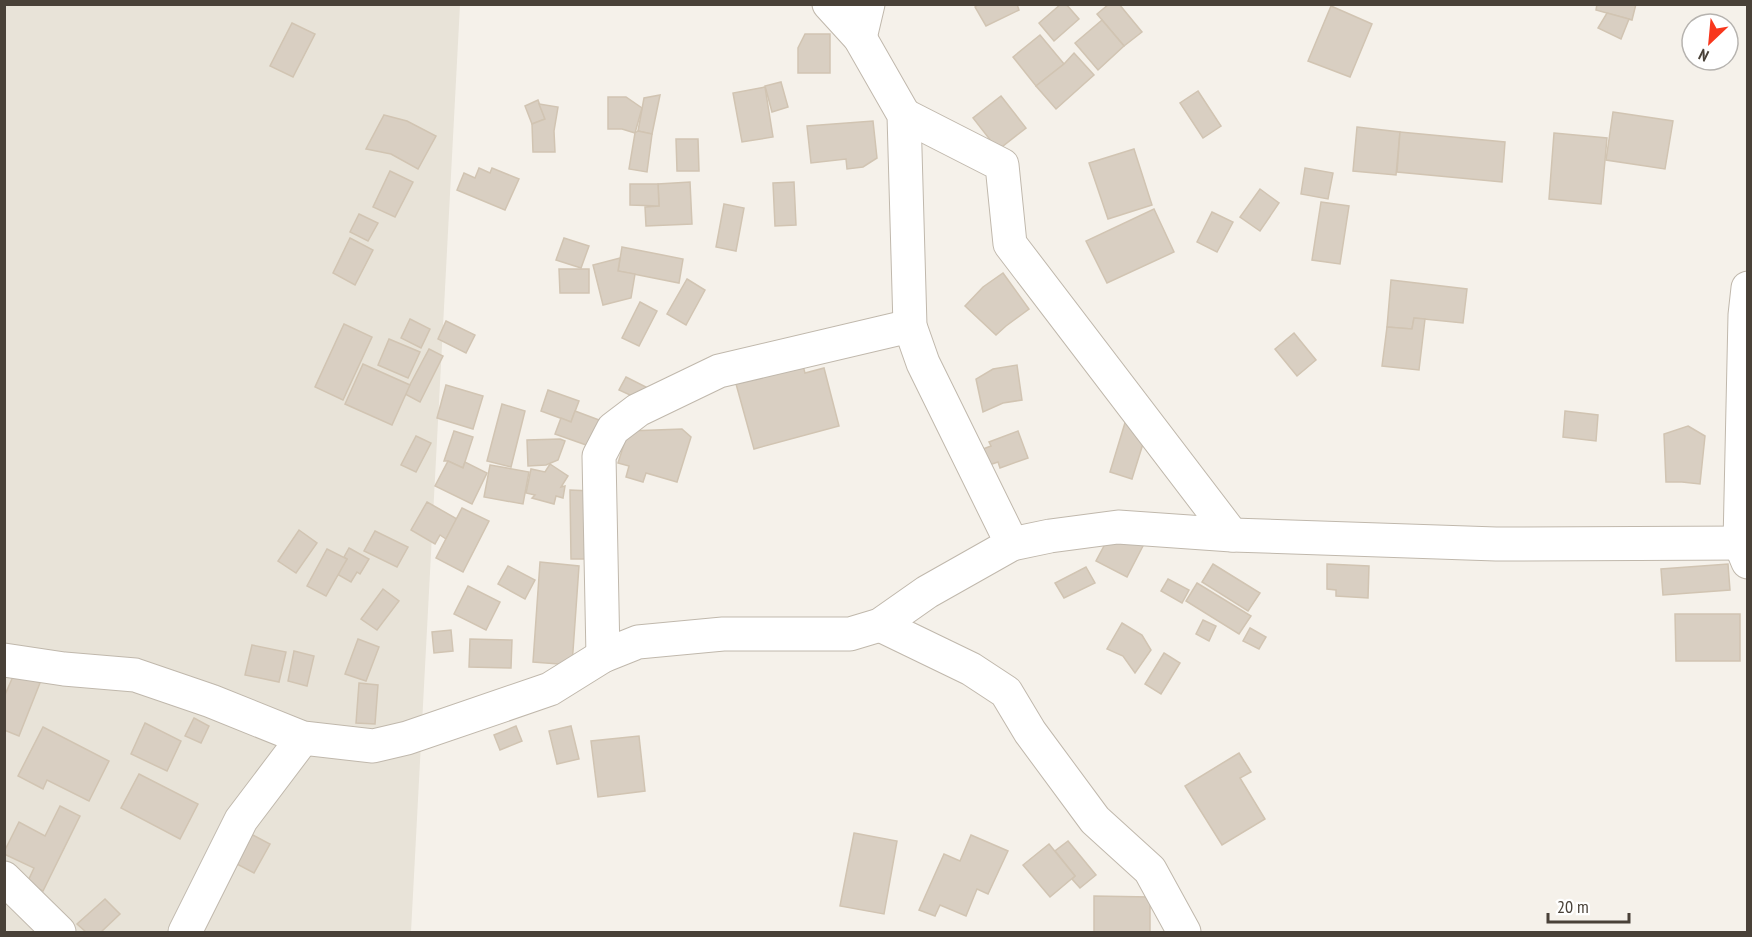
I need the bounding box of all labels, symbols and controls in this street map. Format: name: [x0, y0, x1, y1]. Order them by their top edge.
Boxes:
north arrow: [1680, 12, 1740, 72]
text: N: [1695, 45, 1712, 66]
scale bar: [1548, 886, 1629, 924]
text: 20 m: [1557, 895, 1589, 918]

